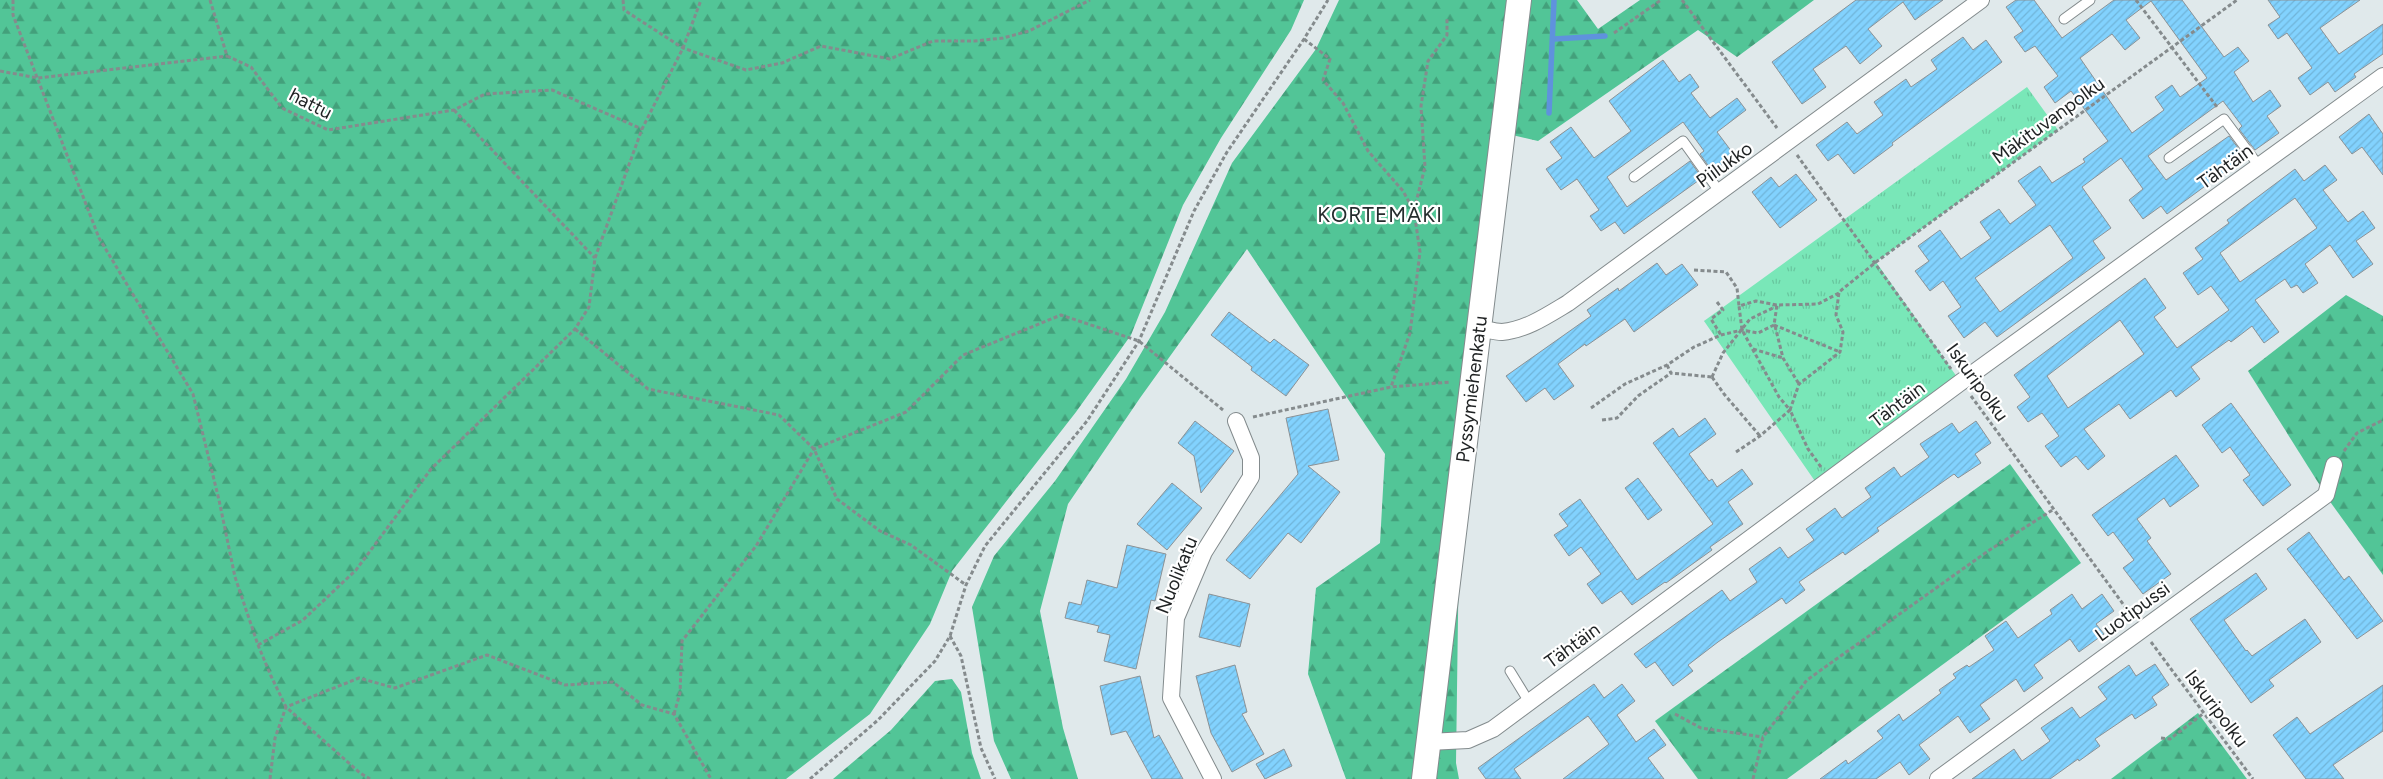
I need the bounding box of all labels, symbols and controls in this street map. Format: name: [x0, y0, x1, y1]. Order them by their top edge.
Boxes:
street label: Mäkituvanpolku: [1988, 72, 2109, 169]
street label: hattu: [285, 83, 336, 124]
street label: Piilukko: [1692, 136, 1757, 192]
street label: Tähtäin: [2193, 139, 2257, 194]
district label: KORTEMÄKI: [1317, 202, 1443, 227]
street label: Pyssymiehenkatu: [1451, 314, 1492, 464]
street label: Iskuripolku: [1942, 339, 2014, 426]
street label: Tähtäin: [1865, 376, 1929, 432]
street label: Nuolikatu: [1151, 533, 1202, 617]
street label: Luotipussi: [2090, 577, 2174, 646]
street label: Tähtäin: [1540, 618, 1604, 673]
street label: Iskuripolku: [2180, 665, 2253, 752]

